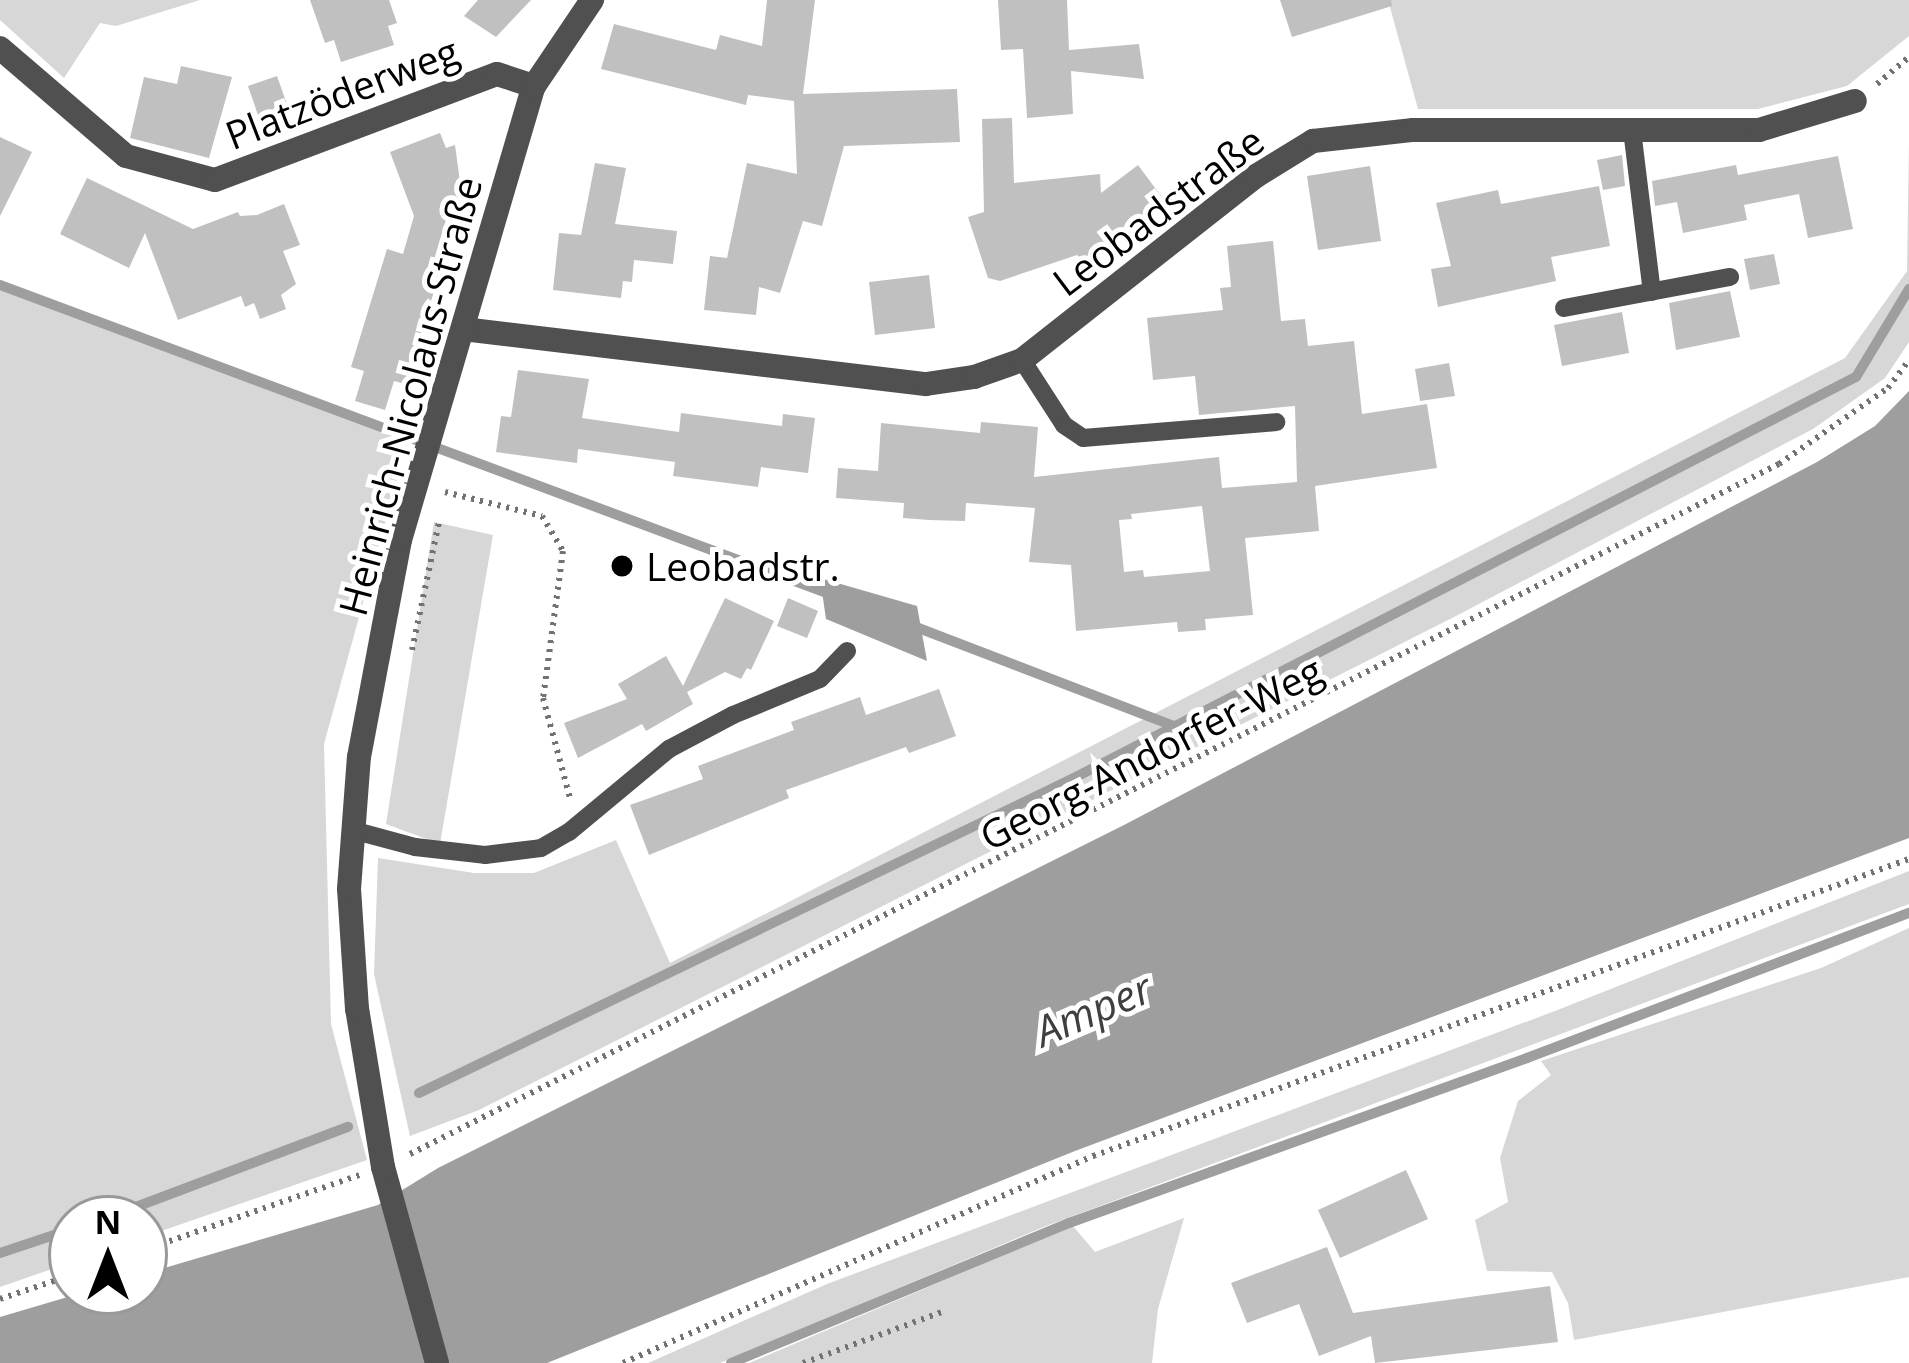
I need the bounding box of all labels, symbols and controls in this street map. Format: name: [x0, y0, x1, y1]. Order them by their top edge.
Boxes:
street label: Platzöderweg: [219, 27, 465, 159]
street label: Leobadstraße: [1044, 117, 1272, 305]
street label: Heinrich-Nicolaus-Straße: [329, 171, 491, 621]
place label: Leobadstr.: [646, 543, 840, 589]
marker: Leobadstr.: [609, 553, 635, 579]
street label: Georg-Andorfer-Weg: [972, 646, 1330, 860]
water label: Amper: [1027, 962, 1159, 1056]
north arrow: [48, 1195, 168, 1315]
text: N: [95, 1199, 121, 1244]

